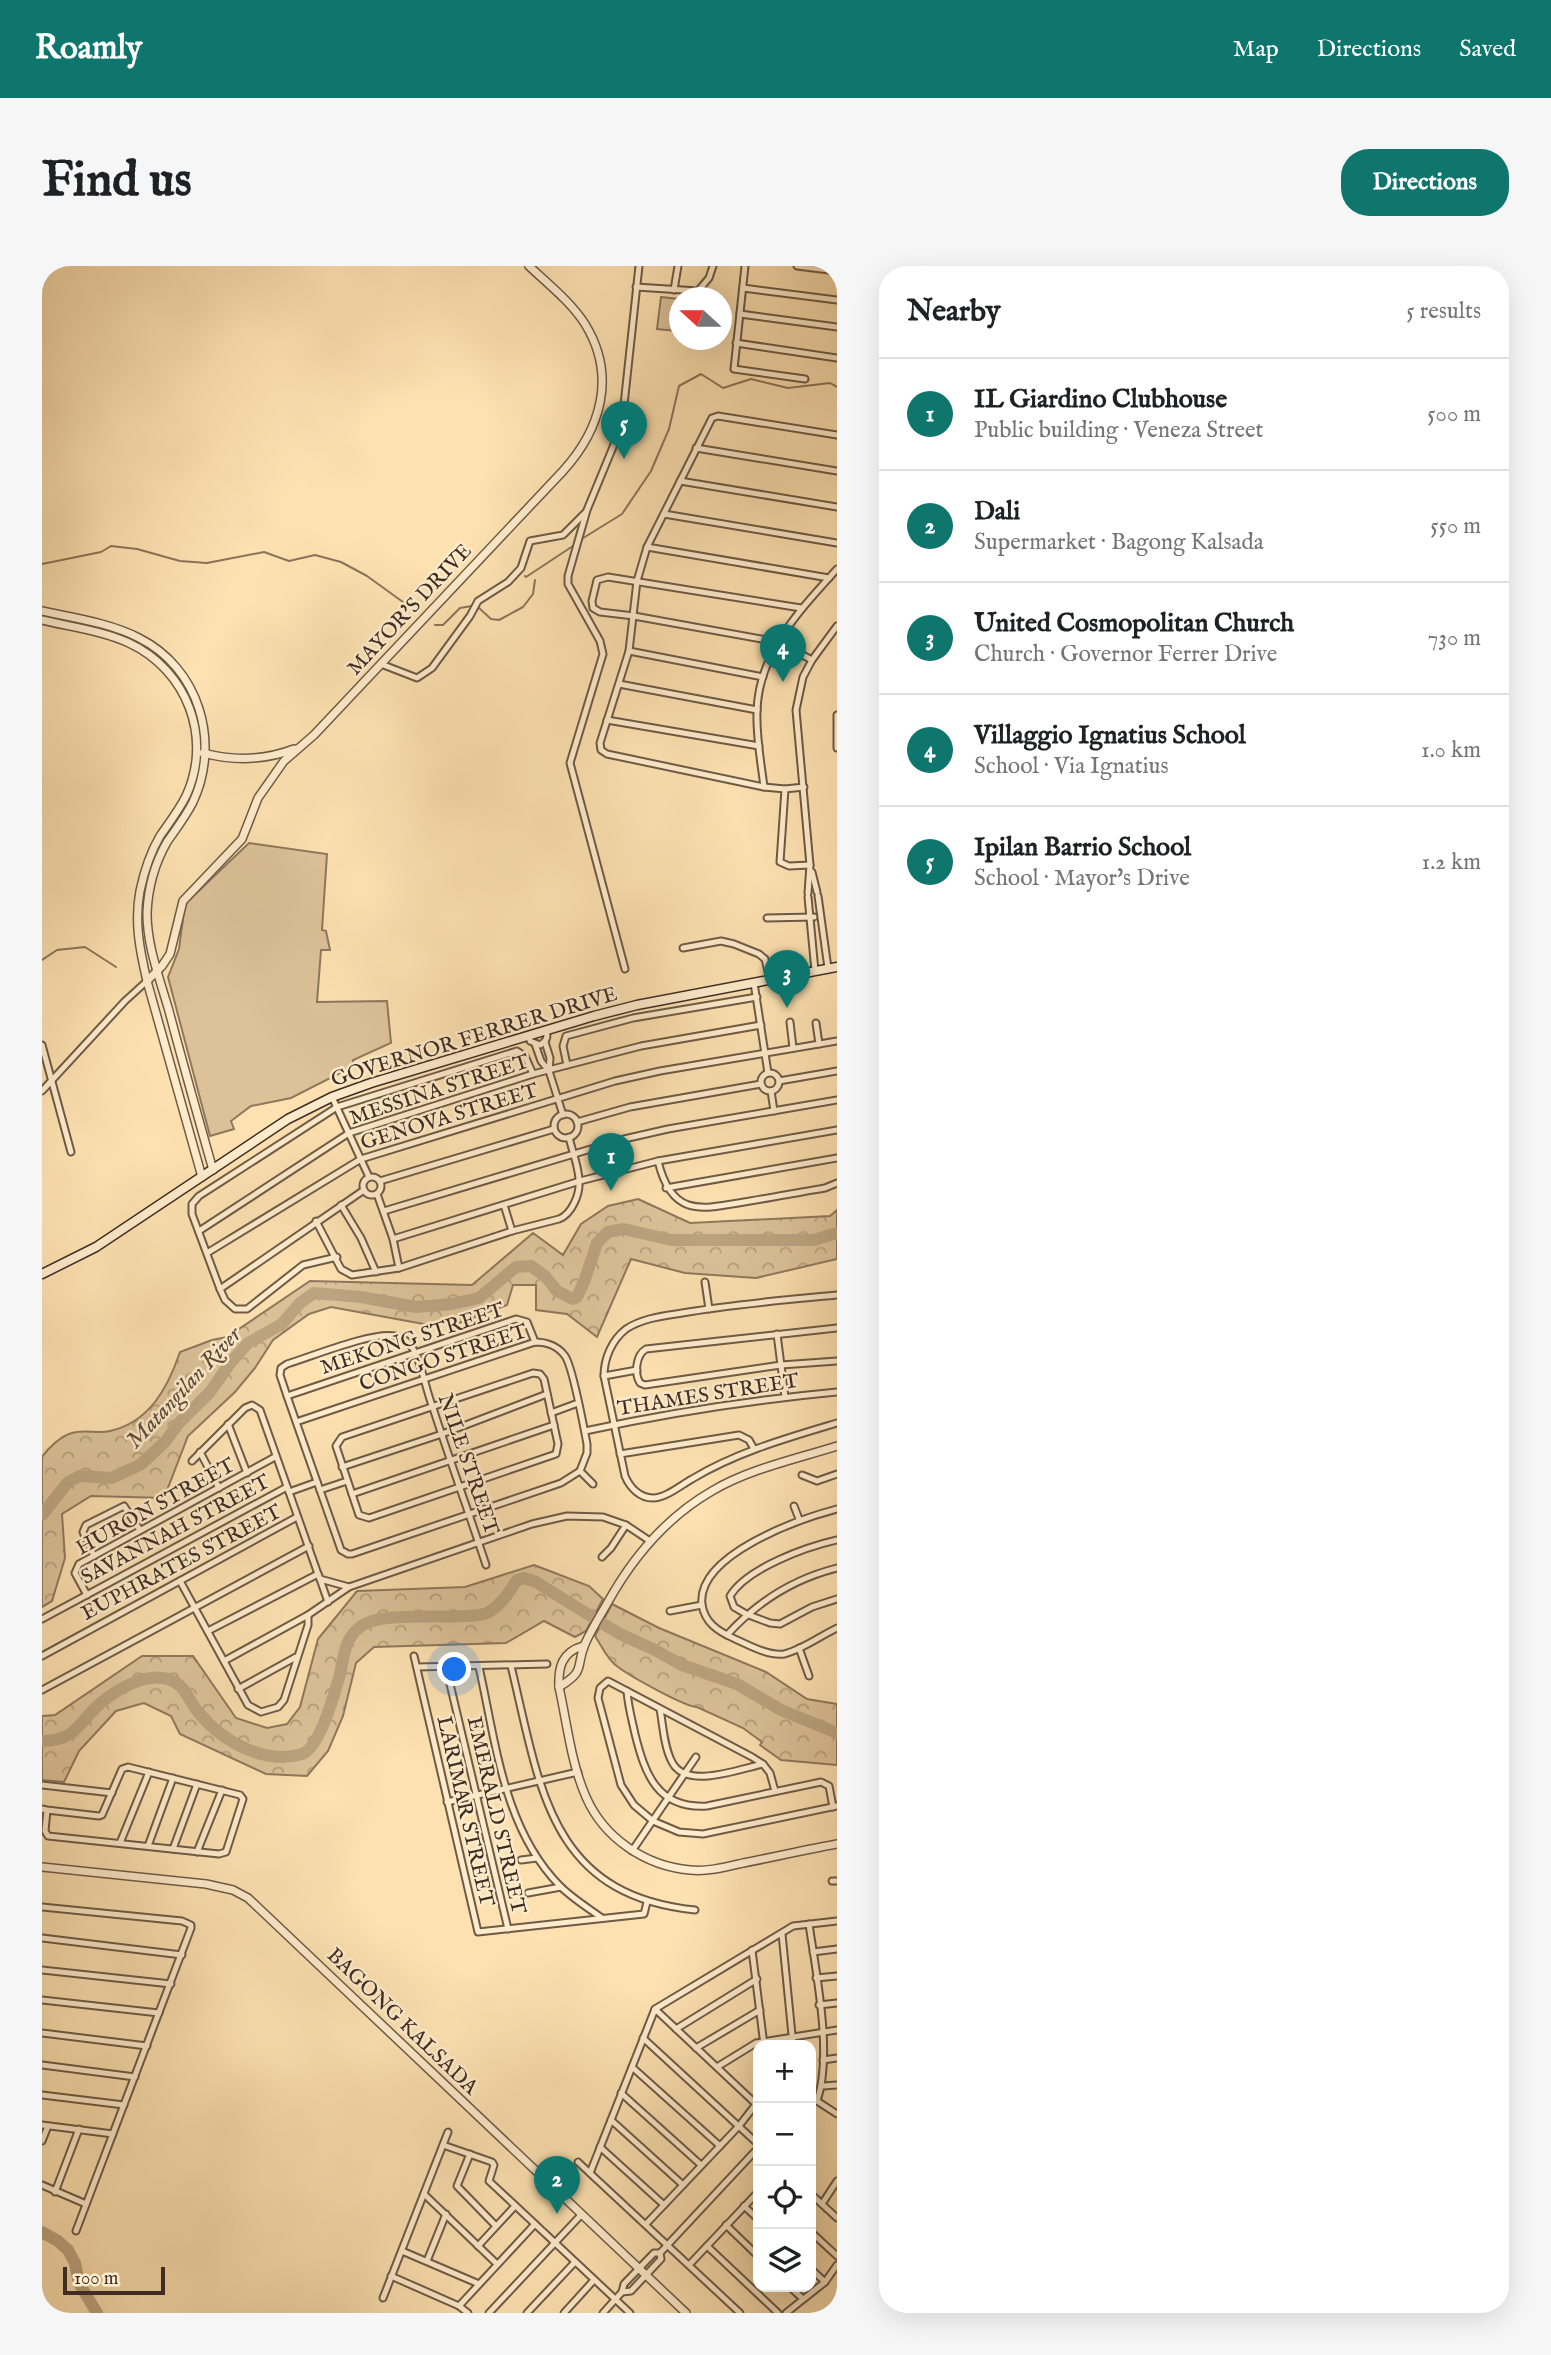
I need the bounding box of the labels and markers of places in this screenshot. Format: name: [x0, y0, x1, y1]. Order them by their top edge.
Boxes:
pin: 5: [601, 401, 647, 459]
pin: 4: [760, 624, 806, 682]
pin: 3: [764, 950, 810, 1008]
pin: 1: [588, 1133, 634, 1191]
pin: 2: [534, 2156, 580, 2214]

